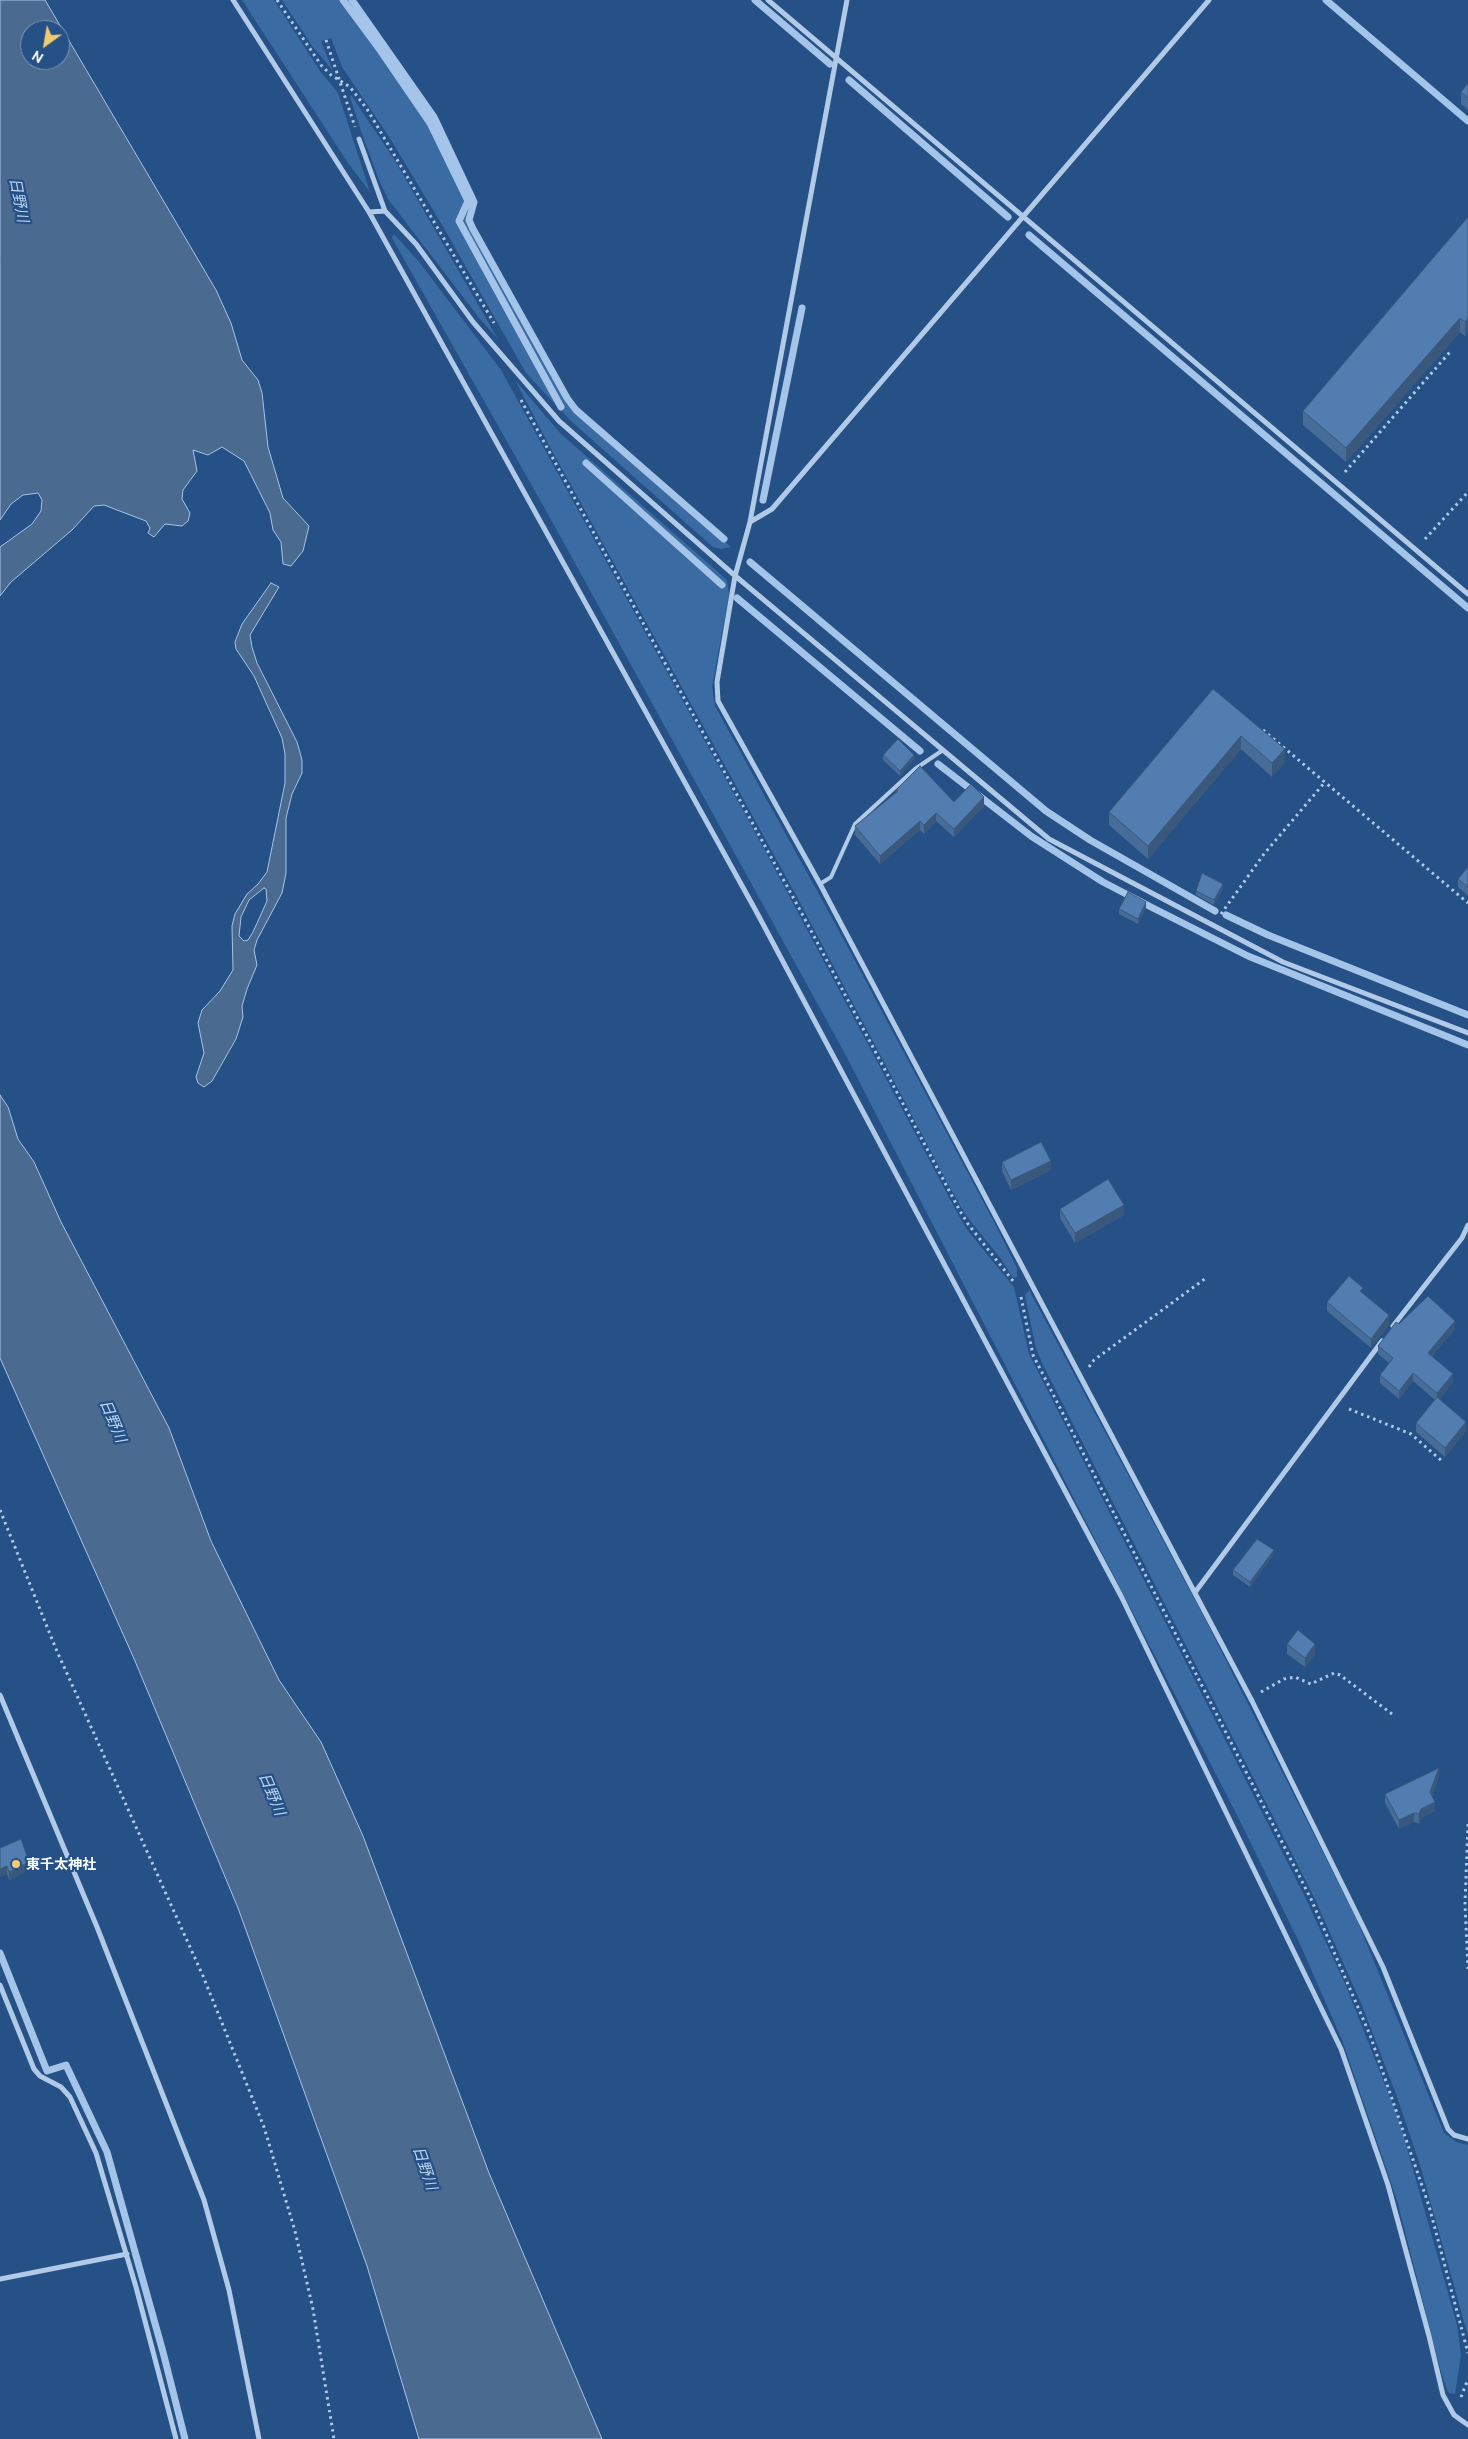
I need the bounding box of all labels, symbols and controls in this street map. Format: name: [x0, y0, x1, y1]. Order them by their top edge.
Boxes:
north arrow: [20, 20, 70, 70]
text: N: [29, 47, 46, 66]
water label: 日野川: [6, 176, 32, 224]
water label: 日野川: [96, 1397, 130, 1445]
water label: 日野川: [255, 1770, 289, 1818]
place label: 東千太神社: [26, 1856, 96, 1872]
marker: 東千太神社: [10, 1858, 22, 1870]
water label: 日野川: [409, 2144, 441, 2192]

